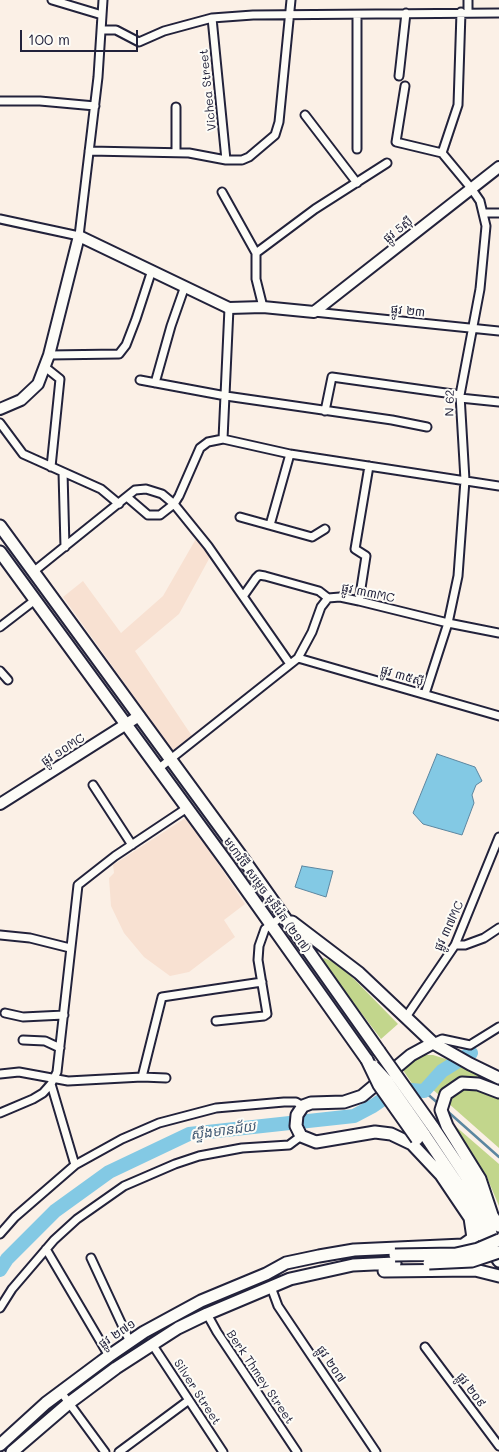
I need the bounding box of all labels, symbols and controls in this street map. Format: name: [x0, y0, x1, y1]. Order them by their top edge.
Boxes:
scale bar: [22, 20, 140, 52]
text: 100 m: [28, 29, 70, 49]
street label: Vichea Street: [197, 48, 219, 132]
street label: ផ្លូវ 5ស៊ី: [380, 214, 416, 246]
street label: ផ្លូវ ២៣: [390, 302, 426, 320]
street label: N 62: [443, 390, 457, 416]
street label: ផ្លូវ ៣៣MC: [340, 580, 396, 606]
street label: ផ្លូវ ៣៥ស៊ី: [379, 663, 425, 689]
street label: ផ្លូវ ១០MC: [39, 731, 87, 769]
street label: មហាវិថី សម្តេច មុនីរ៉េត (២១៧): [220, 835, 314, 955]
street label: ផ្លូវ ៣៧MC: [431, 899, 467, 953]
water label: ស្ទឹងមានជ័យ: [189, 1118, 257, 1144]
street label: ផ្លូវ ២៧១: [96, 1316, 138, 1352]
street label: Berk Thmey Street: [223, 1327, 297, 1427]
street label: ផ្លូវ ២០៧: [313, 1343, 349, 1385]
street label: Silver Street: [170, 1357, 224, 1427]
street label: ផ្លូវ ២០៩: [453, 1370, 489, 1410]

